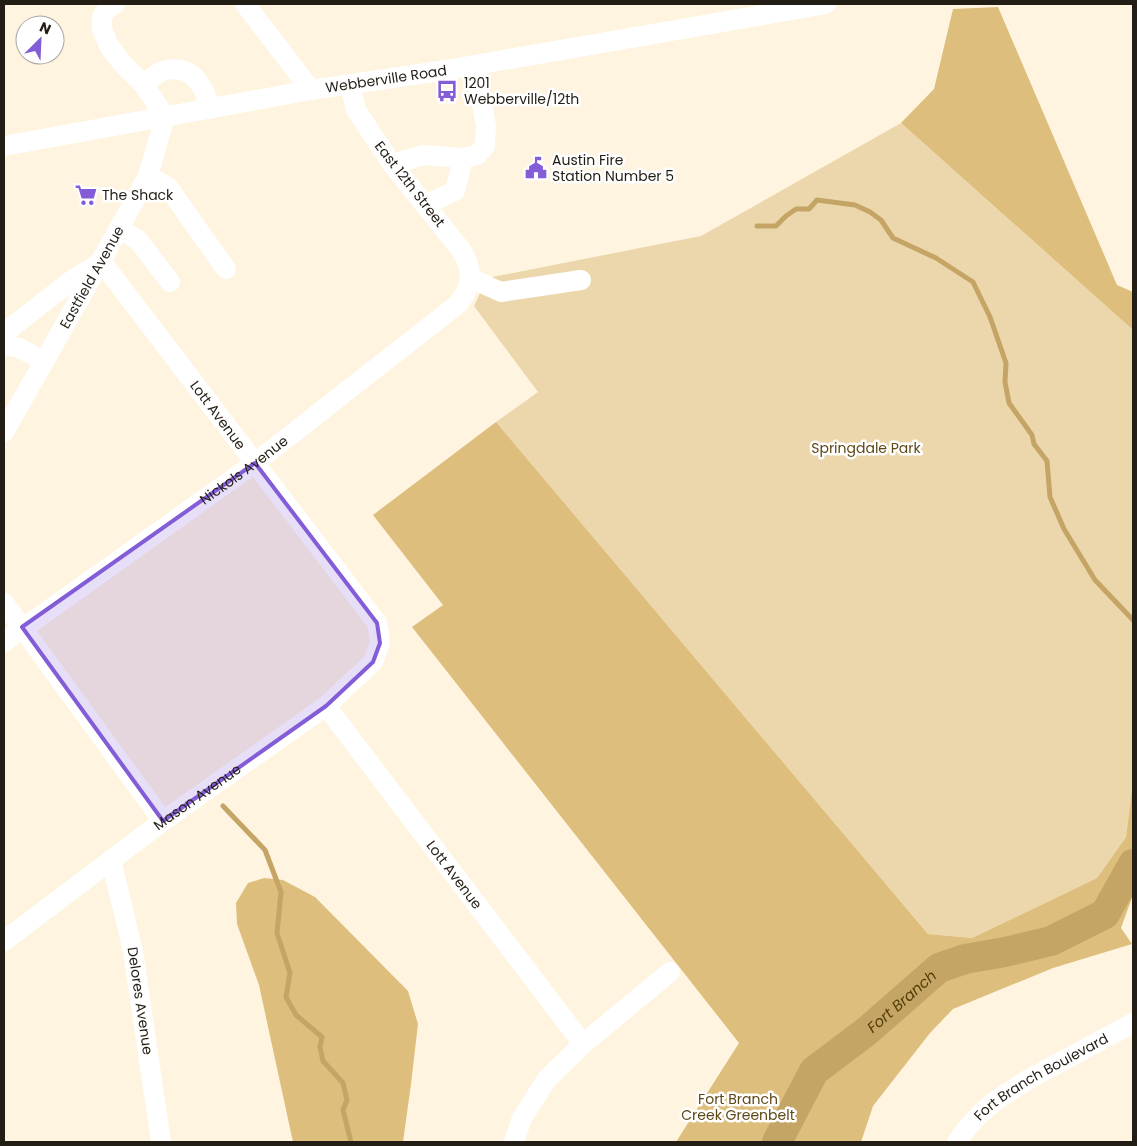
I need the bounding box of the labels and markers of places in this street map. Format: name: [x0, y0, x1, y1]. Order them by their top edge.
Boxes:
place label: 1201 Webberville/12th: [464, 73, 579, 109]
bus stop icon: 1201 Webberville/12th: [434, 78, 460, 104]
place label: Austin Fire Station Number 5: [552, 150, 674, 186]
public building icon: Austin Fire Station Number 5: [523, 155, 549, 181]
supermarket icon: The Shack: [73, 182, 99, 208]
place label: The Shack: [102, 185, 174, 205]

